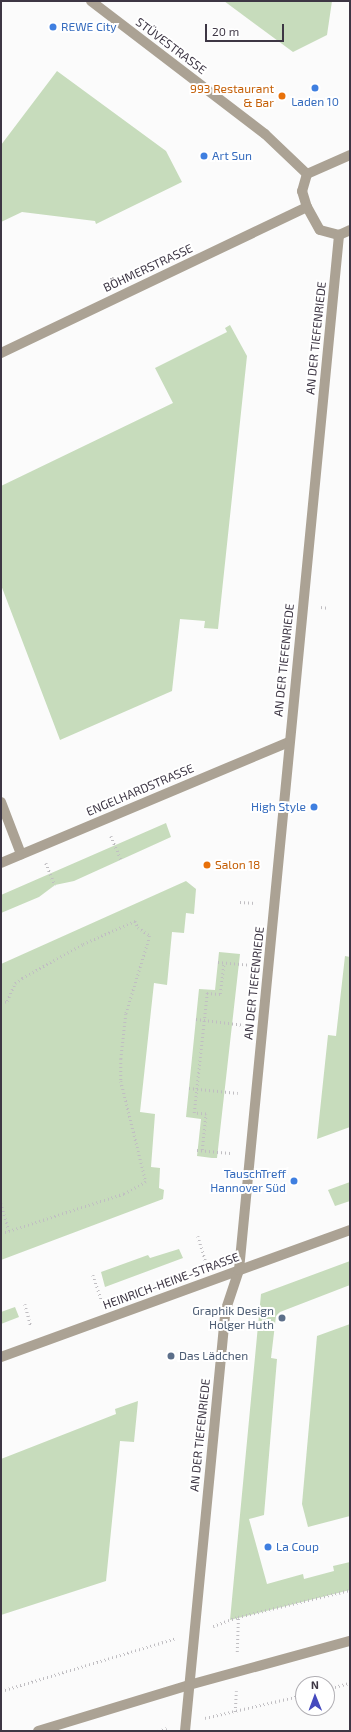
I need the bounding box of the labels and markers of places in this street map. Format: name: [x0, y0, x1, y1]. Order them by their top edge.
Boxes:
place label: REWE City: [61, 20, 117, 34]
marker: REWE City: [48, 22, 58, 32]
place label: 993 Restaurant & Bar: [190, 82, 274, 110]
marker: Laden 10: [310, 83, 320, 93]
marker: 993 Restaurant & Bar: [277, 91, 287, 101]
place label: Laden 10: [291, 95, 339, 109]
place label: Art Sun: [212, 149, 252, 163]
marker: Art Sun: [199, 151, 209, 161]
place label: High Style: [251, 800, 306, 814]
marker: High Style: [309, 802, 319, 812]
place label: Salon 18: [215, 858, 260, 872]
marker: Salon 18: [202, 860, 212, 870]
place label: TauschTreff Hannover Süd: [210, 1167, 286, 1195]
marker: TauschTreff Hannover Süd: [289, 1176, 299, 1186]
place label: Graphik Design Holger Huth: [192, 1304, 274, 1332]
marker: Graphik Design Holger Huth: [277, 1313, 287, 1323]
place label: Das Lädchen: [179, 1349, 248, 1363]
marker: Das Lädchen: [166, 1351, 176, 1361]
place label: La Coup: [276, 1540, 319, 1554]
marker: La Coup: [263, 1542, 273, 1552]

